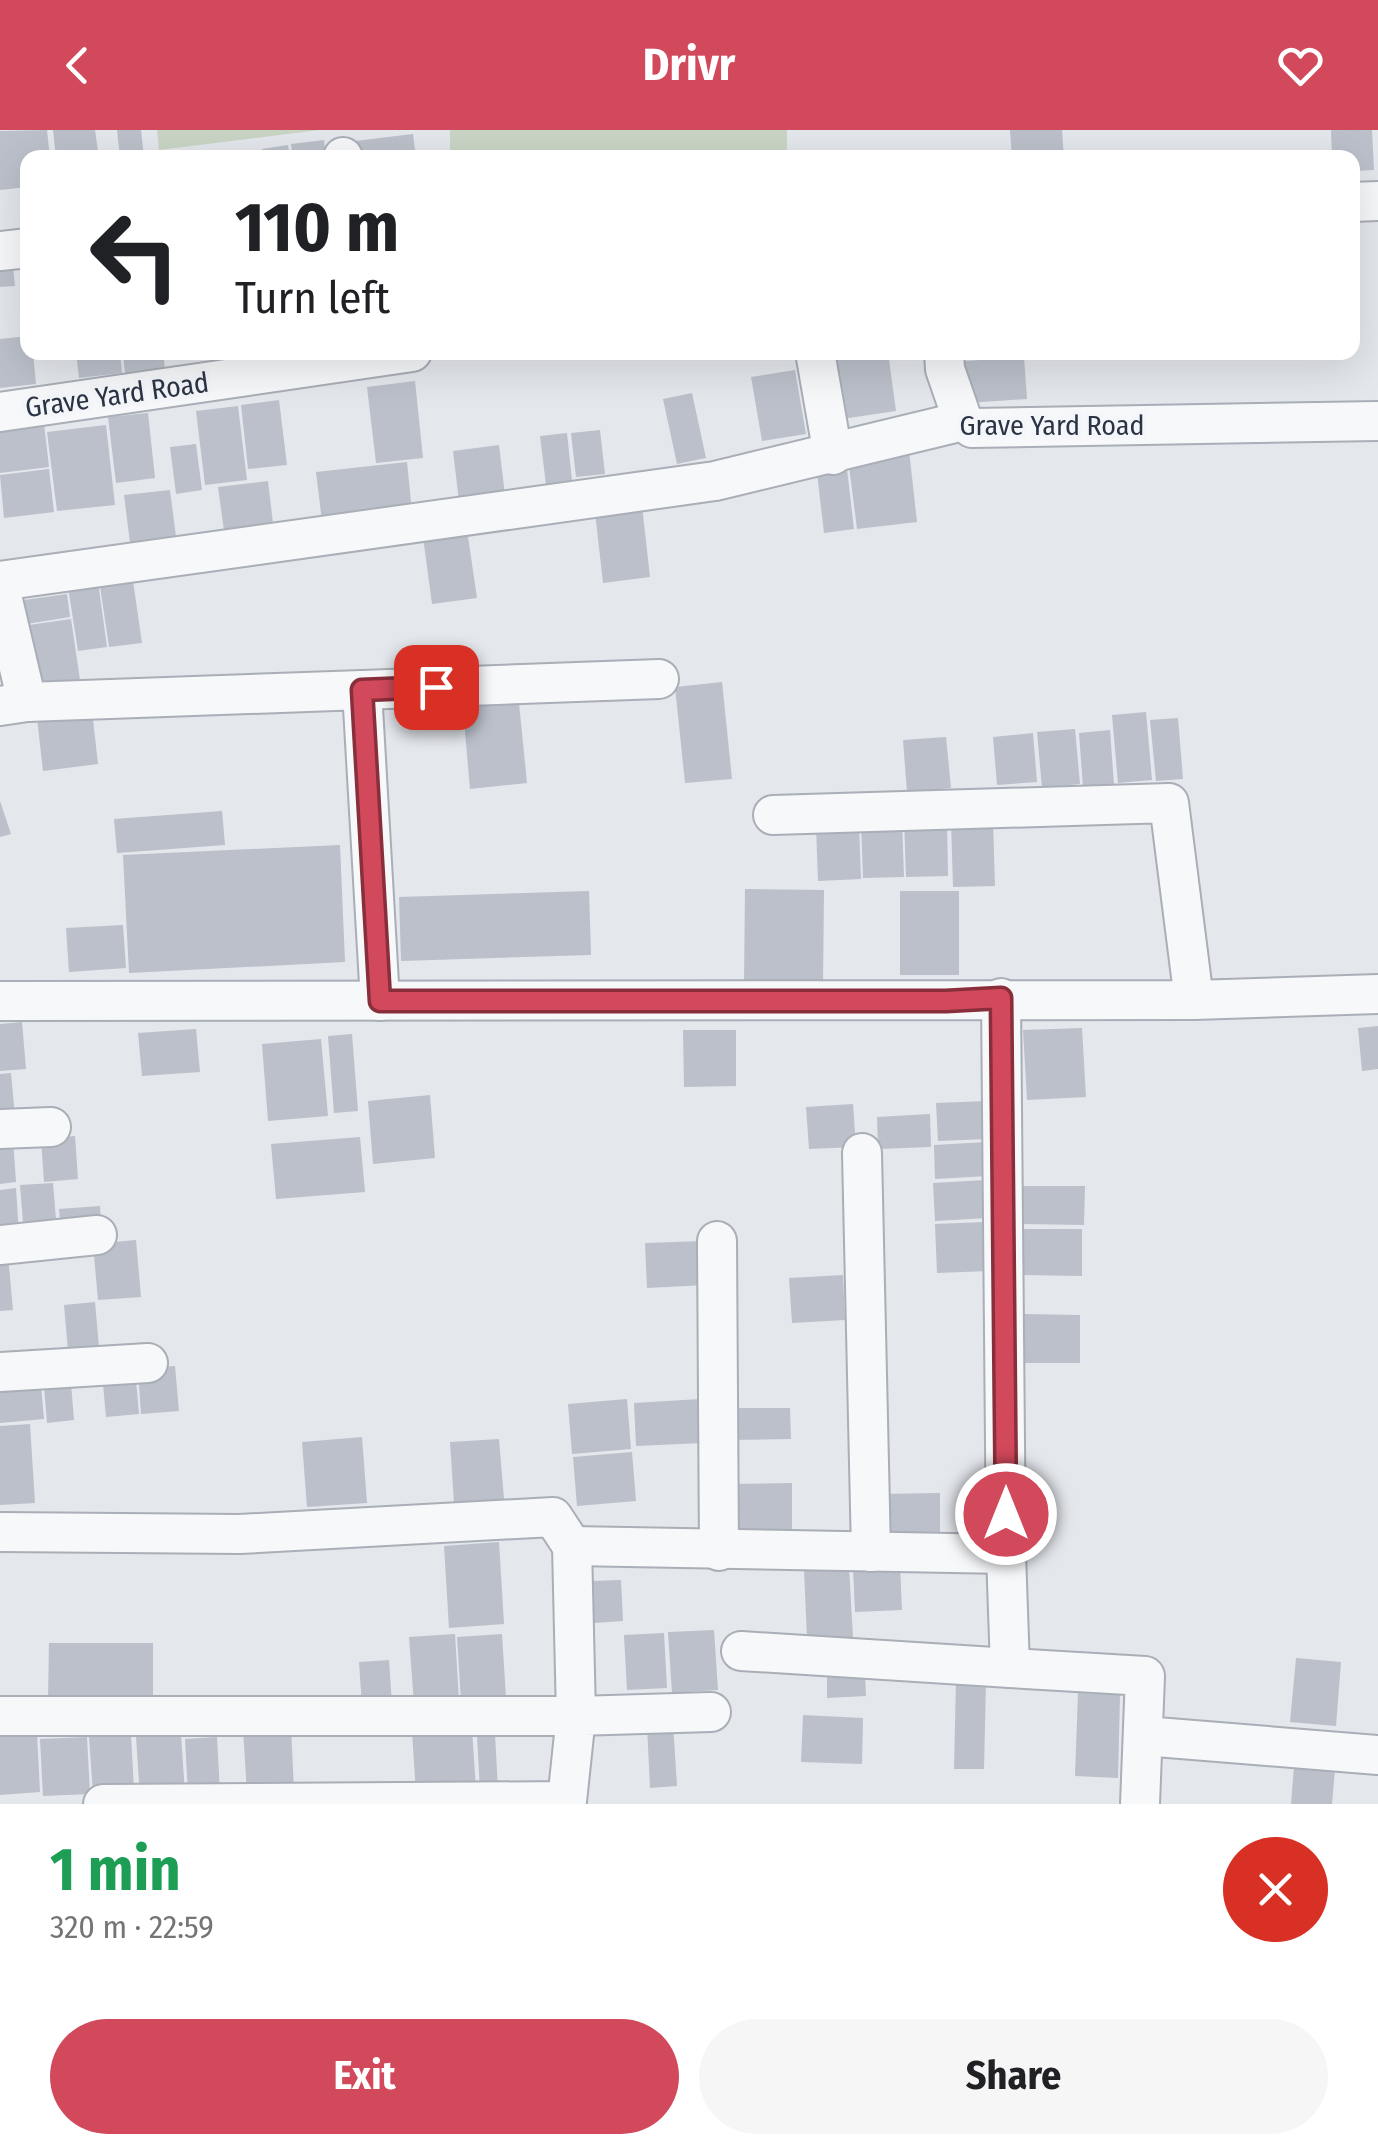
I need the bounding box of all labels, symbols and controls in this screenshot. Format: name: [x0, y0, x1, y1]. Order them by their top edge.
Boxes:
icon: back: [50, 38, 105, 93]
text: Drivr: [643, 38, 735, 92]
icon: heart: [1273, 38, 1328, 93]
text: 110 m: [235, 186, 399, 270]
icon: left: [70, 190, 200, 320]
text: Turn left: [235, 271, 390, 325]
street label: Grave Yard Road: [23, 366, 211, 424]
street label: Grave Yard Road: [959, 409, 1145, 442]
pin: [394, 645, 479, 730]
icon: arrive: [409, 660, 464, 715]
position arrow: [954, 1462, 1058, 1566]
text: 1 min: [50, 1834, 181, 1906]
button: close: [1223, 1837, 1328, 1942]
text: 320 m · 22:59: [50, 1908, 214, 1946]
button: Exit: [50, 2019, 679, 2134]
button: Share: [699, 2019, 1328, 2134]

